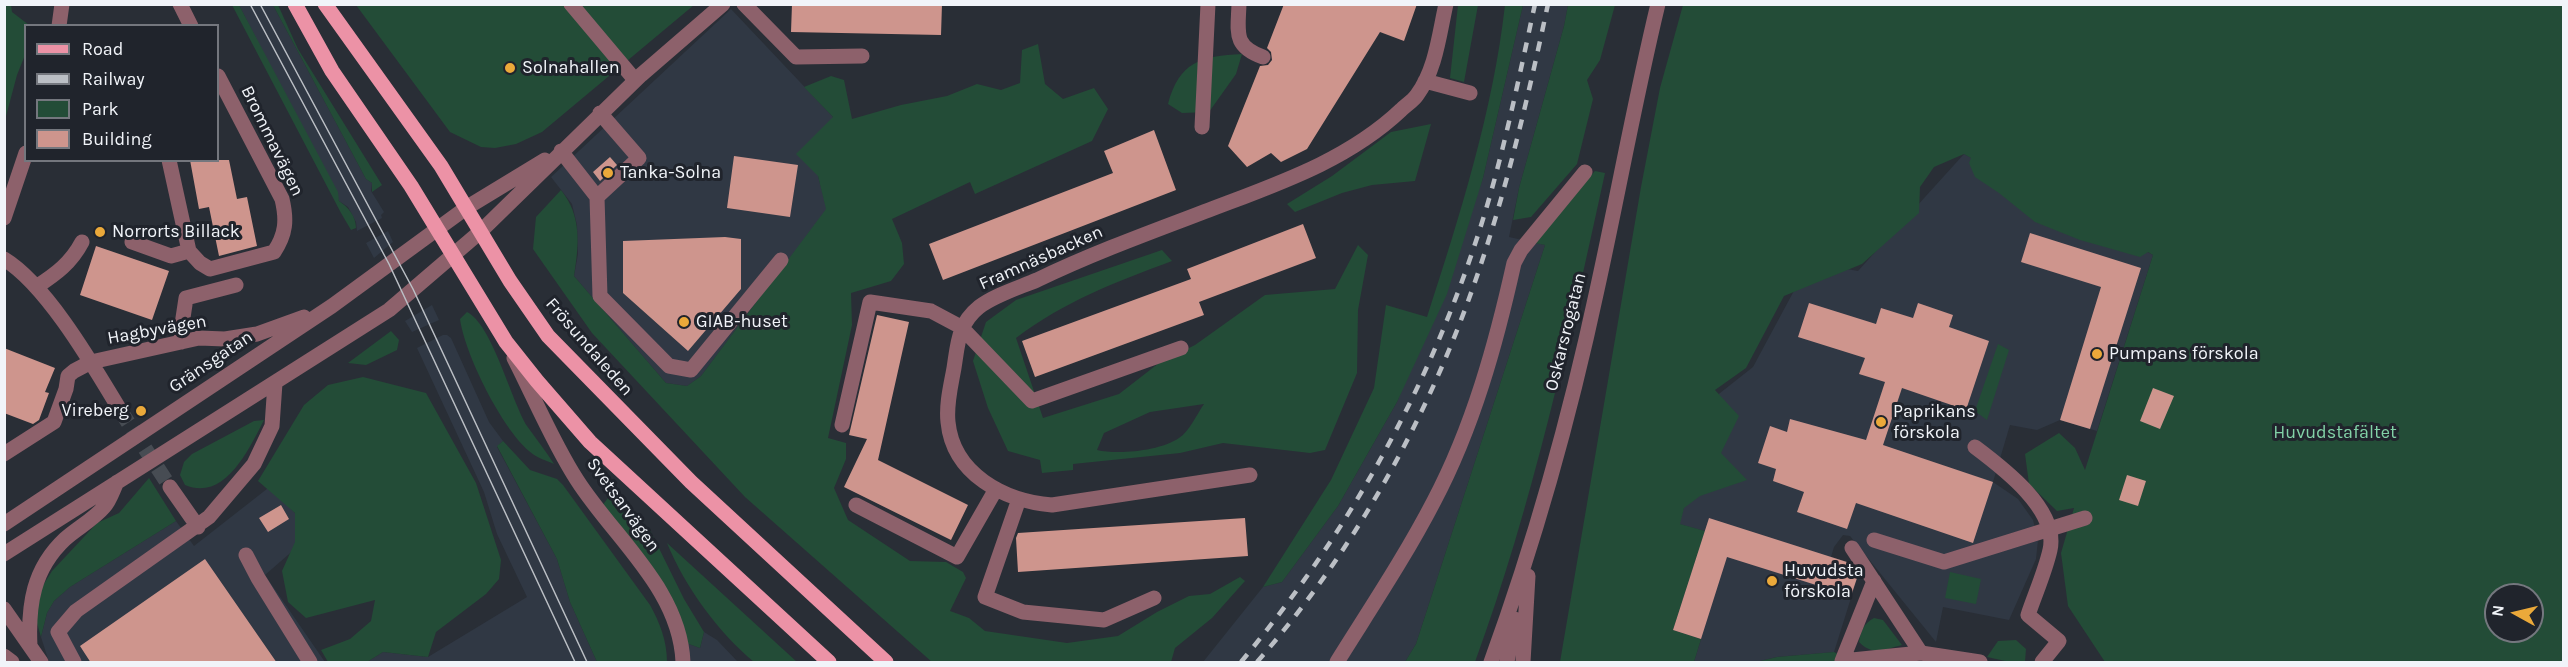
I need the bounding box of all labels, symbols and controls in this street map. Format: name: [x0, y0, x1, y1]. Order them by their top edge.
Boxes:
legend: [24, 24, 219, 162]
text: Road: [82, 38, 123, 60]
place label: Solnahallen: [522, 57, 619, 79]
marker: Solnahallen: [503, 61, 517, 75]
text: Railway: [82, 68, 145, 90]
street label: Brommavägen: [236, 82, 308, 200]
text: Park: [82, 98, 119, 120]
text: Building: [82, 128, 152, 150]
place label: Tanka-Solna: [620, 162, 721, 184]
marker: Tanka-Solna: [601, 166, 615, 180]
place label: Norrorts Billack: [112, 221, 240, 243]
street label: Framnäsbacken: [976, 221, 1106, 295]
marker: Norrorts Billack: [93, 225, 107, 239]
street label: Oskarsrogatan: [1541, 271, 1591, 393]
street label: Frösundaleden: [541, 294, 637, 400]
street label: Hagbyvägen: [106, 311, 208, 349]
place label: GIAB-huset: [696, 311, 788, 333]
marker: GIAB-huset: [677, 315, 691, 329]
street label: Gränsgatan: [165, 326, 257, 398]
place label: Pumpans förskola: [2109, 343, 2259, 365]
marker: Pumpans förskola: [2090, 347, 2104, 361]
place label: Vireberg: [61, 400, 129, 422]
place label: Paprikans förskola: [1893, 401, 1976, 444]
marker: Vireberg: [134, 404, 148, 418]
marker: Paprikans förskola: [1874, 415, 1888, 429]
park label: Huvudstafältet: [2273, 422, 2397, 444]
street label: Svetsarvägen: [582, 454, 664, 556]
place label: Huvudsta förskola: [1784, 560, 1864, 602]
marker: Huvudsta förskola: [1765, 574, 1779, 588]
north arrow: [2484, 583, 2544, 643]
text: N: [2487, 604, 2508, 618]

